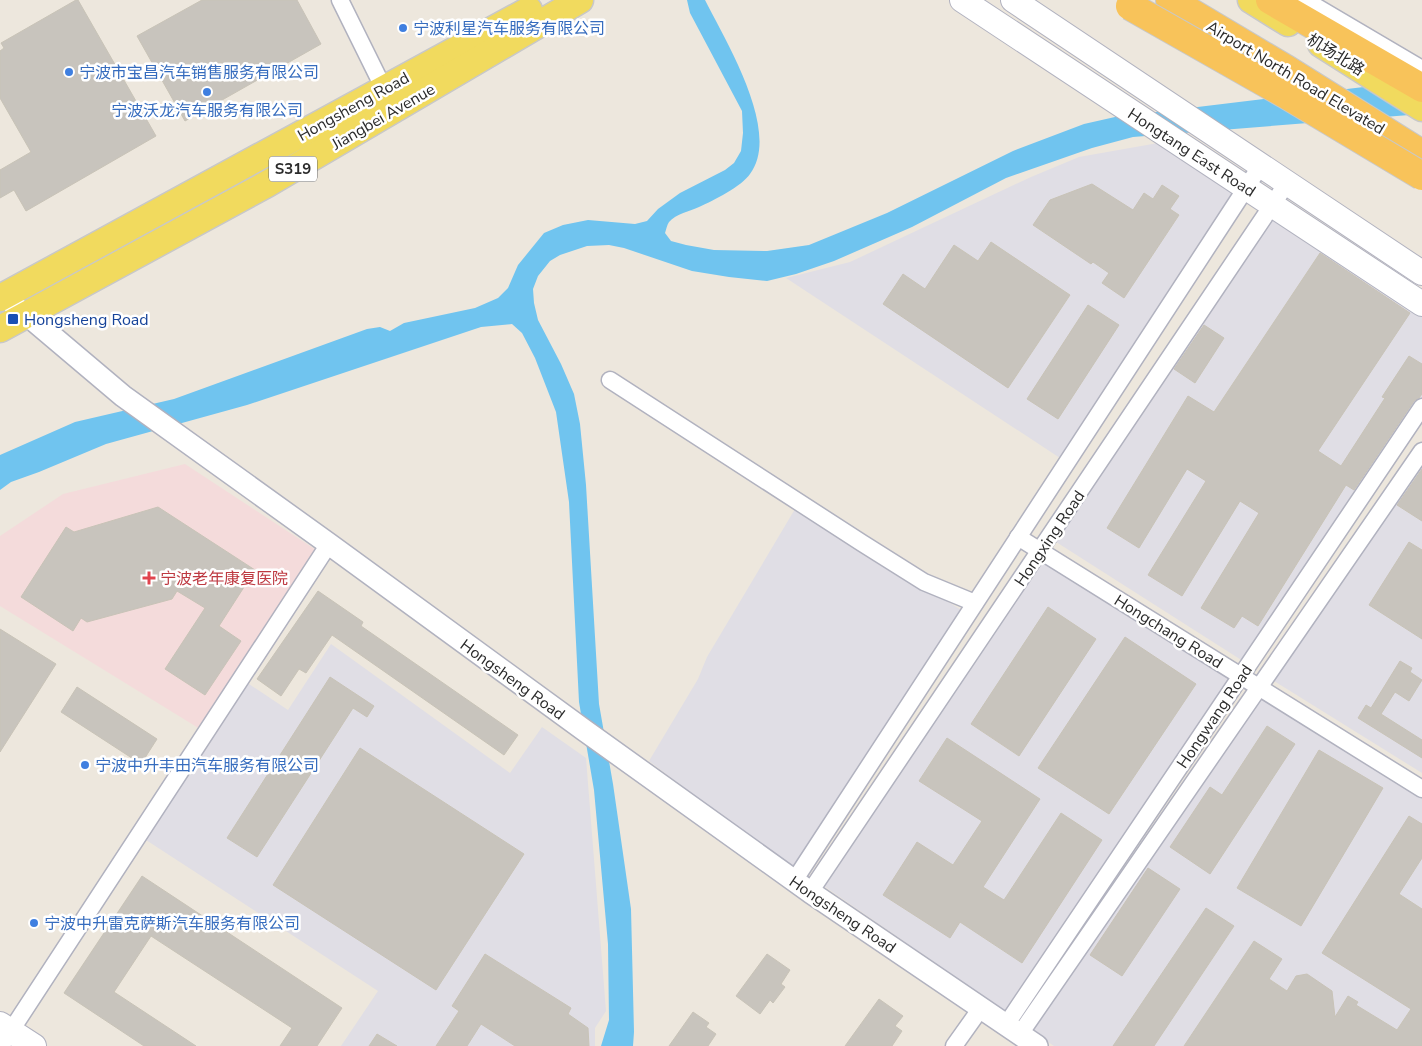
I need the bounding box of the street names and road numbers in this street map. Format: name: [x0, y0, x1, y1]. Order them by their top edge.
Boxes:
street label: Airport North Road Elevated: [1202, 16, 1389, 140]
street label: 机场北路: [1302, 29, 1368, 81]
street label: Hongsheng Road: [294, 67, 413, 147]
street label: Jiangbei Avenue: [327, 78, 439, 156]
street label: Hongtang East Road: [1123, 103, 1260, 202]
road number: S319: [269, 156, 317, 182]
street label: Hongxing Road: [1010, 486, 1090, 591]
street label: Hongchang Road: [1110, 590, 1227, 674]
street label: Hongsheng Road: [456, 634, 569, 725]
street label: Hongwang Road: [1172, 660, 1258, 773]
street label: Hongsheng Road: [785, 871, 900, 959]

